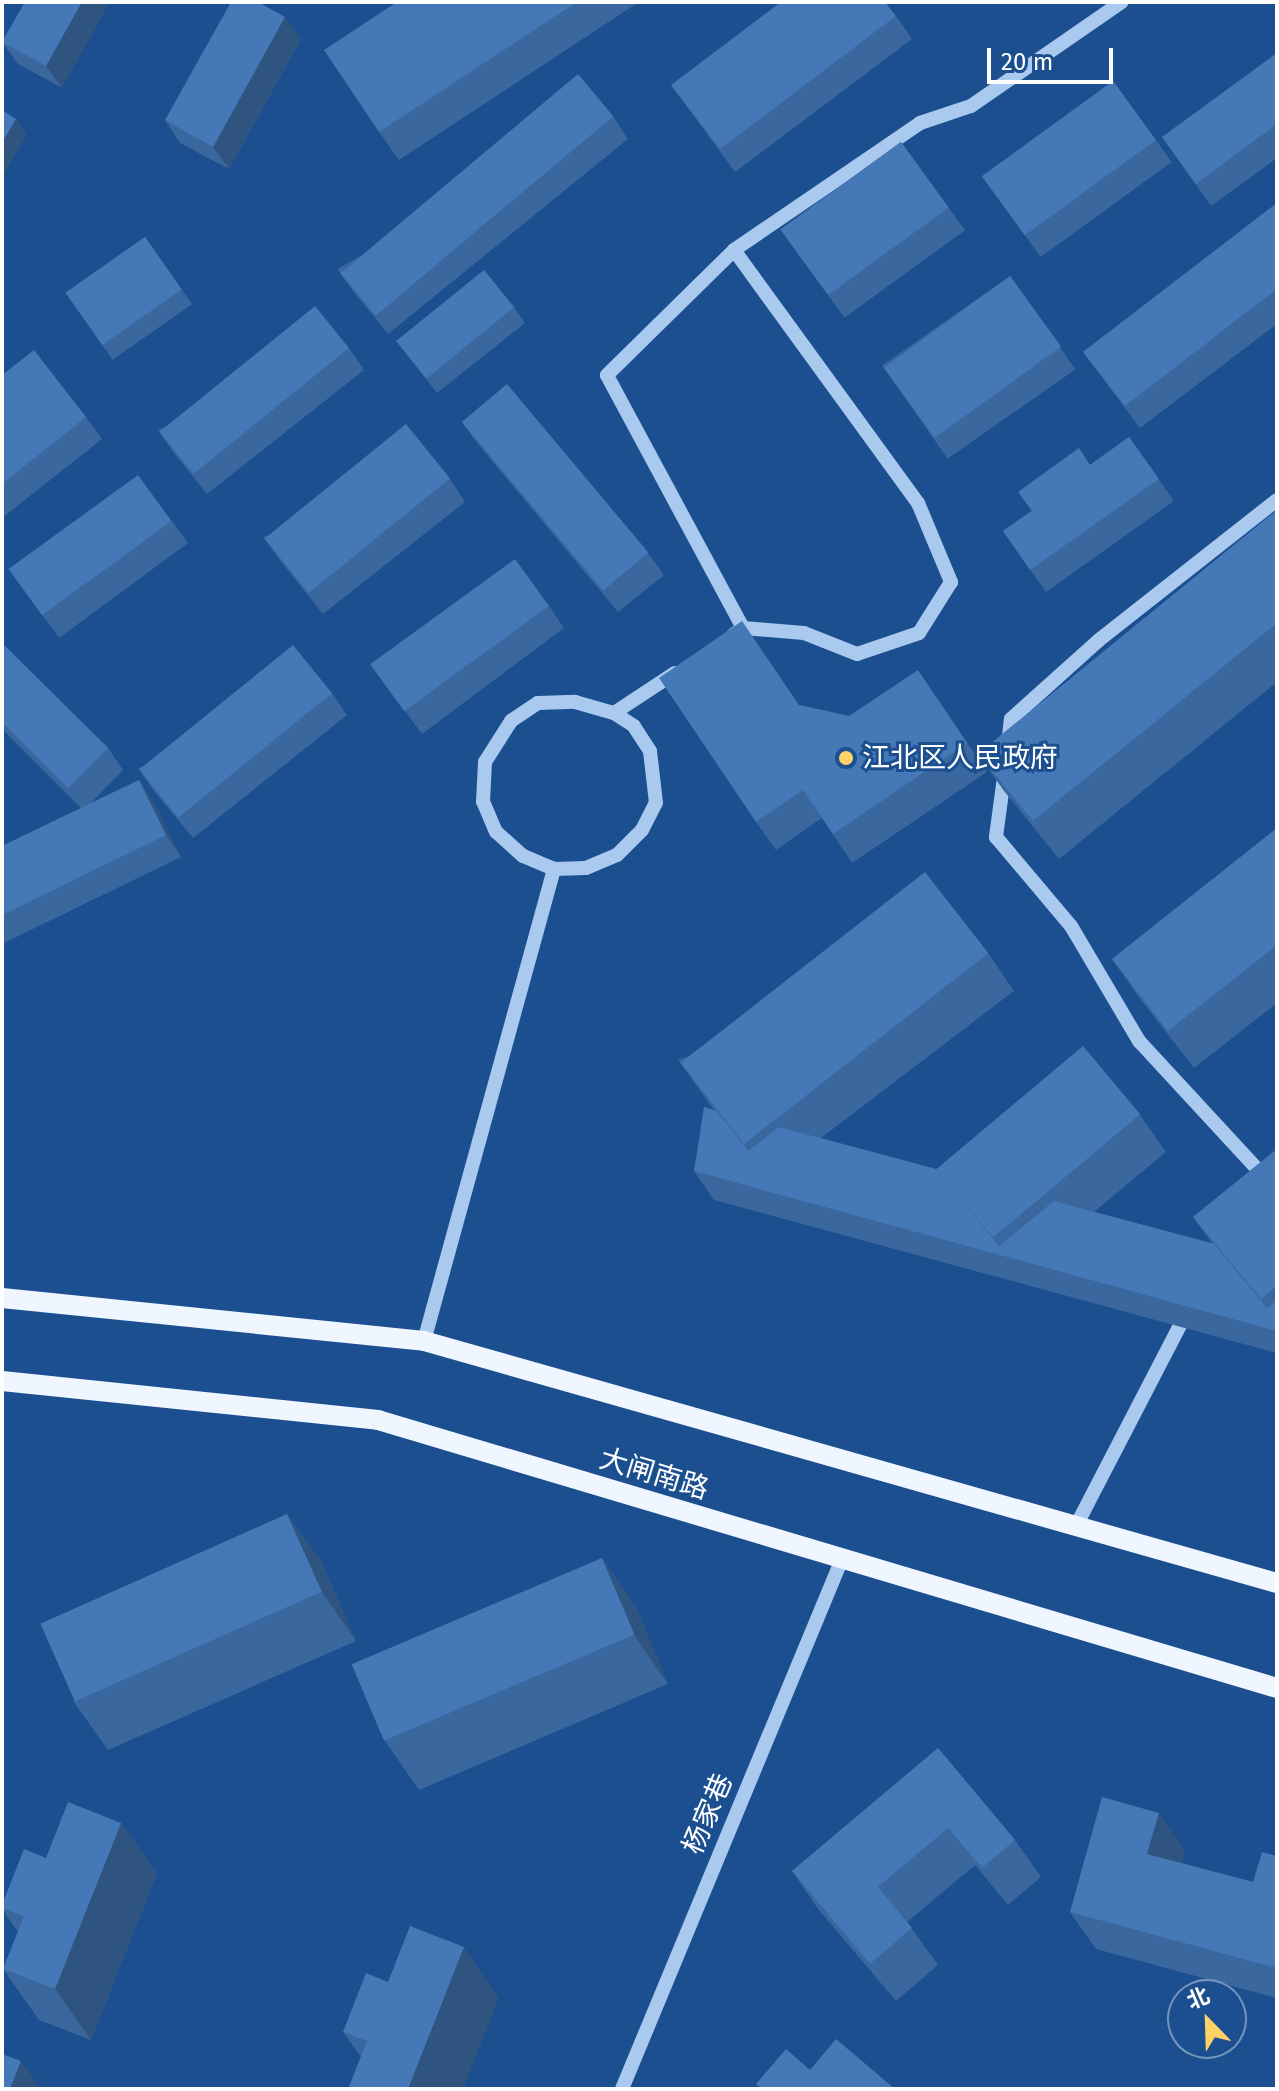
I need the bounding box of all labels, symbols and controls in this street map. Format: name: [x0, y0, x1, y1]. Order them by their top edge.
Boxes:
scale bar: [991, 32, 1117, 82]
text: 20 m: [1001, 48, 1053, 76]
place label: 江北区人民政府: [862, 741, 1058, 775]
marker: 江北区人民政府: [837, 749, 855, 767]
street label: 大闸南路: [596, 1442, 712, 1506]
street label: 杨家巷: [676, 1769, 740, 1859]
north arrow: [1167, 1979, 1247, 2059]
text: 北: [1183, 1982, 1214, 2015]

